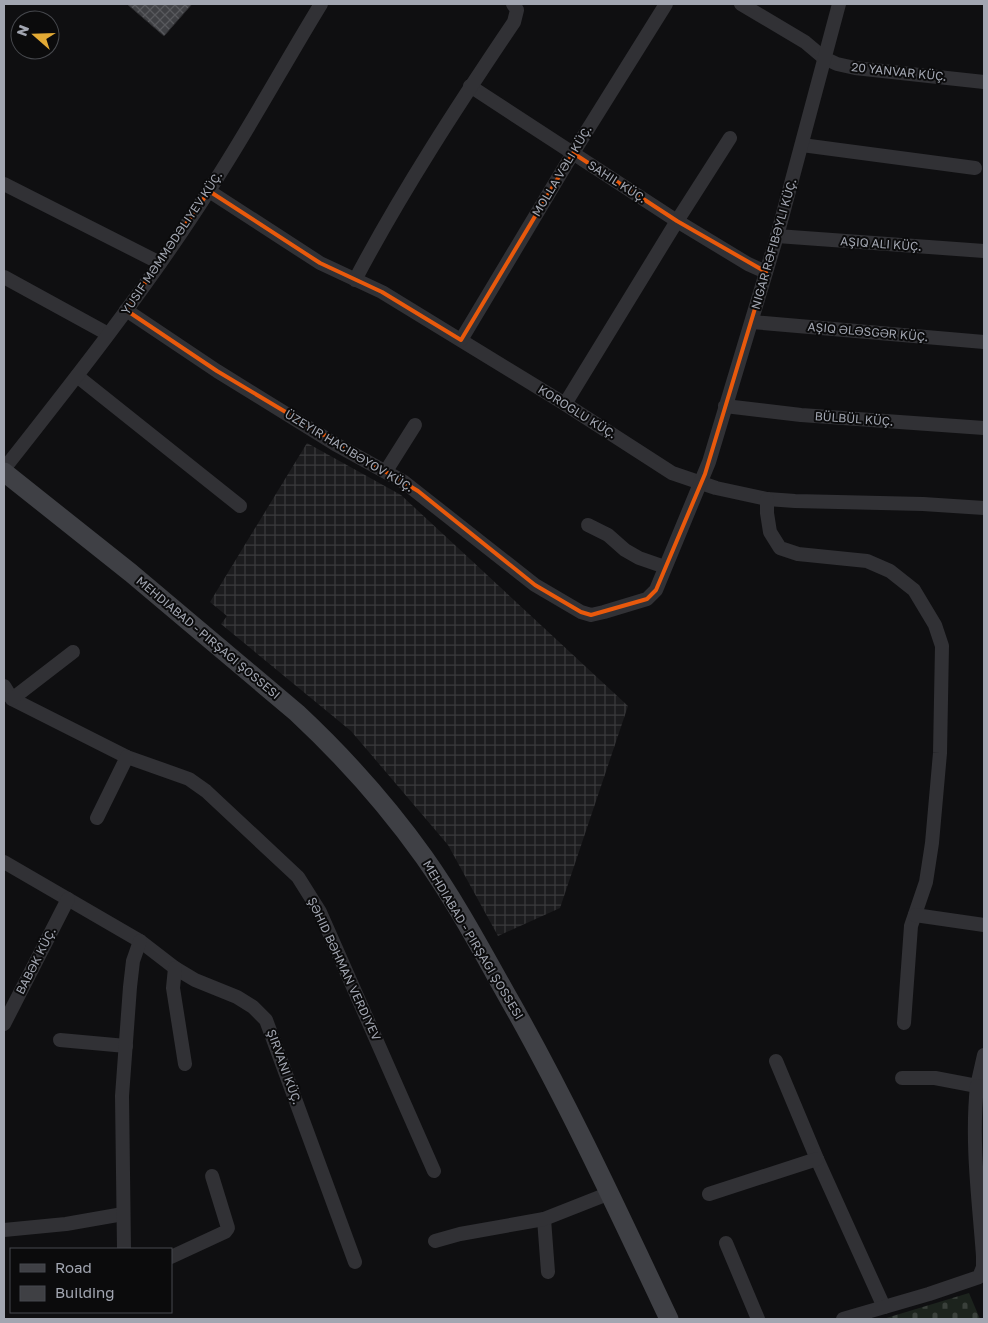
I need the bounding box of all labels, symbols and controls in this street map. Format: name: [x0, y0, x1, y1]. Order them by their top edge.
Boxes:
north arrow: [10, 10, 60, 60]
text: N: [13, 22, 32, 38]
street label: 20 YANVAR KÜÇ.: [851, 59, 947, 84]
street label: MOLLA VƏLI KÜÇ.: [528, 123, 595, 219]
street label: SAHIL KÜÇ.: [585, 157, 649, 206]
street label: YUSIF MƏMMƏDƏLIYEV KÜÇ.: [118, 168, 225, 317]
street label: NIGAR RƏFIBƏYLI KÜÇ.: [748, 177, 799, 311]
street label: AŞIQ ALI KÜÇ.: [840, 233, 922, 254]
street label: AŞIQ ƏLƏSGƏR KÜÇ.: [807, 319, 929, 344]
street label: KOROĞLU KÜÇ.: [535, 382, 619, 442]
street label: ÜZEYIR HACIBƏYOV KÜÇ.: [282, 406, 416, 495]
street label: BÜLBÜL KÜÇ.: [814, 408, 894, 429]
street label: MEHDIABAD - PIRŞAĞI ŞOSSESI: [133, 573, 283, 702]
street label: MEHDIABAD - PIRŞAĞI ŞOSSESI: [420, 857, 527, 1022]
street label: ŞƏHID BƏHMAN VERDIYEV: [305, 895, 384, 1043]
street label: BABƏK KÜÇ.: [12, 925, 59, 997]
street label: ŞIRVANI KÜÇ.: [264, 1027, 305, 1106]
legend: [10, 1248, 172, 1313]
text: Road: [55, 1258, 92, 1276]
text: Building: [55, 1283, 115, 1301]

